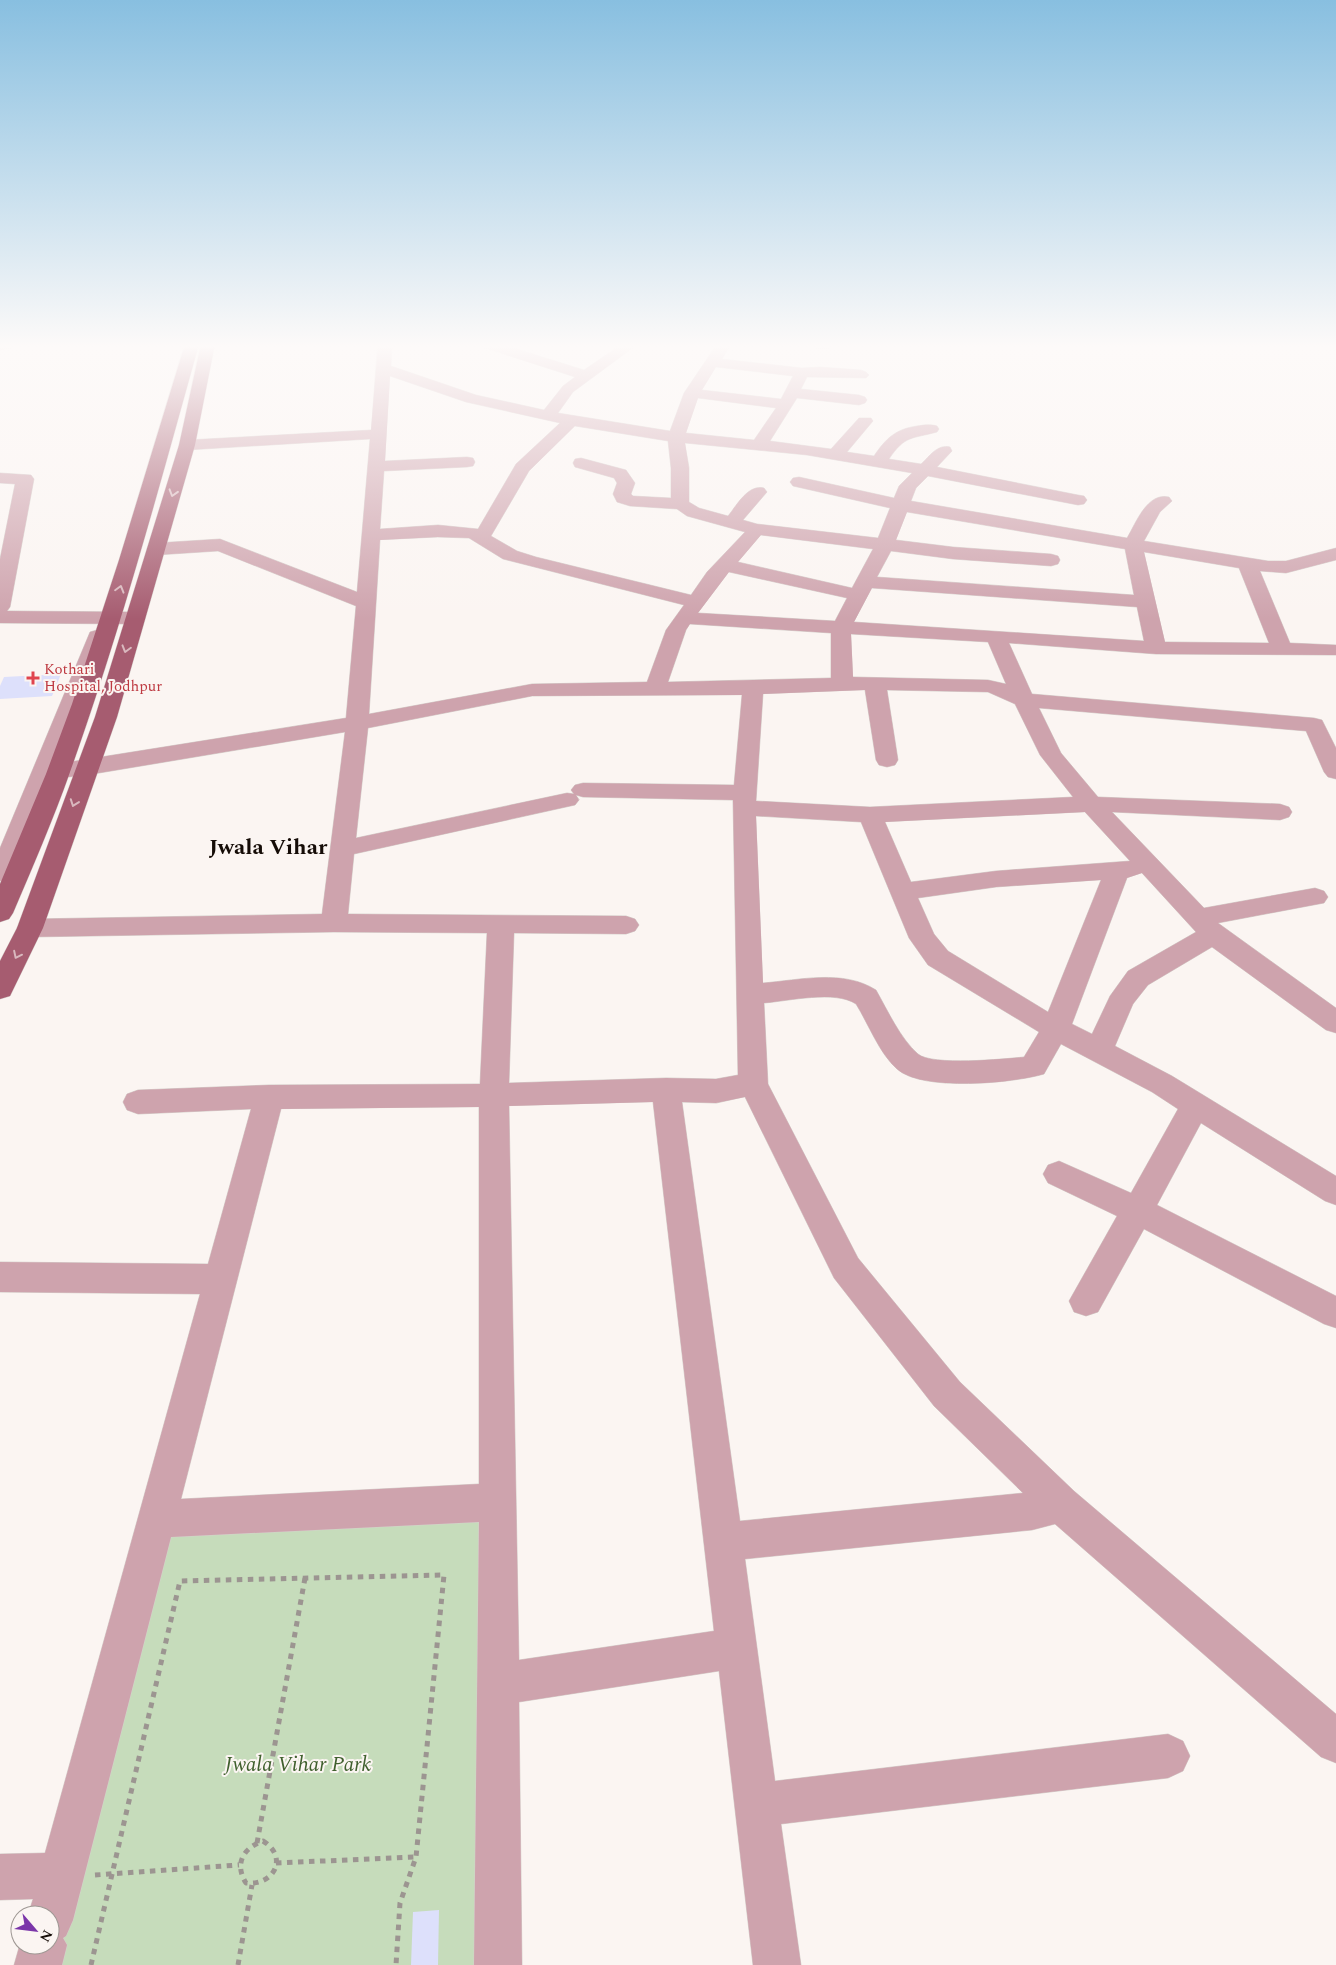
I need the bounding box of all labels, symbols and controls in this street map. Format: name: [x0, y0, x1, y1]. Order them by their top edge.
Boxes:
one-way arrow: [168, 489, 178, 497]
one-way arrow: [115, 585, 125, 594]
one-way arrow: [121, 645, 132, 653]
place label: Kothari Hospital, Jodhpur: [44, 658, 162, 698]
marker: Kothari Hospital, Jodhpur: [26, 671, 40, 685]
one-way arrow: [70, 798, 80, 807]
district label: Jwala Vihar: [209, 831, 328, 864]
one-way arrow: [13, 950, 23, 959]
park label: Jwala Vihar Park: [223, 1749, 372, 1781]
north arrow: [10, 1905, 60, 1955]
text: N: [34, 1926, 58, 1946]

